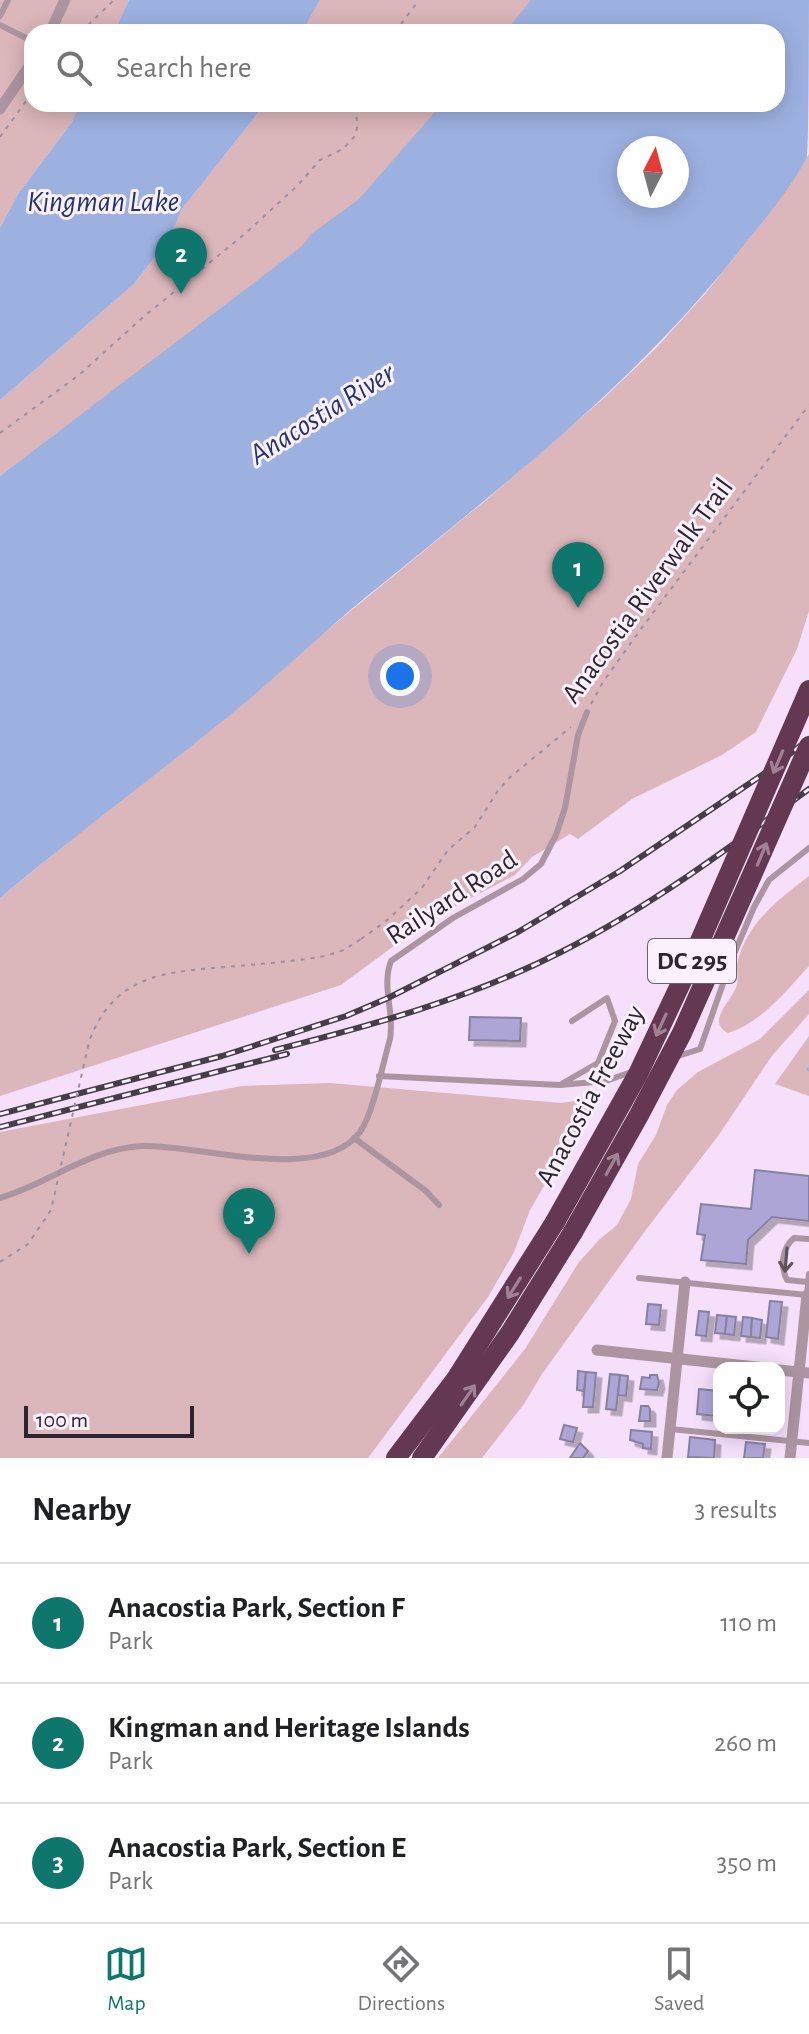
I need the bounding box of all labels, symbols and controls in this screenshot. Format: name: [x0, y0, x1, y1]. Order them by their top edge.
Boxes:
search box: [24, 24, 785, 112]
icon: search: [52, 46, 96, 90]
text: Search here: [116, 53, 252, 83]
north arrow: [617, 136, 689, 208]
water label: Kingman Lake: [27, 187, 179, 217]
pin: 2: [155, 228, 207, 294]
water label: Anacostia River: [243, 357, 401, 471]
street label: Anacostia Riverwalk Trail: [557, 473, 739, 709]
pin: 1: [552, 542, 604, 608]
your location: [380, 656, 420, 696]
one-way arrow: [770, 749, 785, 774]
one-way arrow: [755, 843, 770, 867]
street label: Railyard Road: [382, 846, 522, 950]
road number: DC 295: [648, 939, 736, 983]
street label: Anacostia Freeway: [532, 1001, 650, 1191]
one-way arrow: [653, 1013, 668, 1037]
one-way arrow: [604, 1153, 620, 1176]
pin: 3: [223, 1188, 275, 1254]
one-way arrow: [778, 1247, 793, 1273]
one-way arrow: [506, 1276, 522, 1299]
map controls: [713, 1362, 785, 1434]
button: locate: [713, 1362, 785, 1434]
one-way arrow: [460, 1385, 476, 1407]
scale bar: [24, 1402, 194, 1438]
text: 100 m: [36, 1409, 88, 1431]
text: Nearby: [32, 1493, 131, 1527]
text: 3 results: [694, 1497, 777, 1523]
text: Anacostia Park, Section F: [108, 1593, 404, 1623]
text: 1: [53, 1610, 63, 1636]
text: 110 m: [720, 1610, 777, 1636]
text: Park: [108, 1628, 153, 1654]
text: Kingman and Heritage Islands: [108, 1713, 470, 1743]
text: 2: [52, 1730, 64, 1756]
text: 260 m: [714, 1730, 777, 1756]
text: Park: [108, 1748, 153, 1774]
text: Anacostia Park, Section E: [108, 1833, 406, 1863]
text: 3: [52, 1850, 64, 1876]
text: 350 m: [717, 1850, 777, 1876]
text: Park: [108, 1868, 153, 1894]
tab: Map: [104, 1942, 148, 2016]
tab: Directions: [357, 1942, 445, 2016]
tab: Saved: [654, 1942, 704, 2016]

